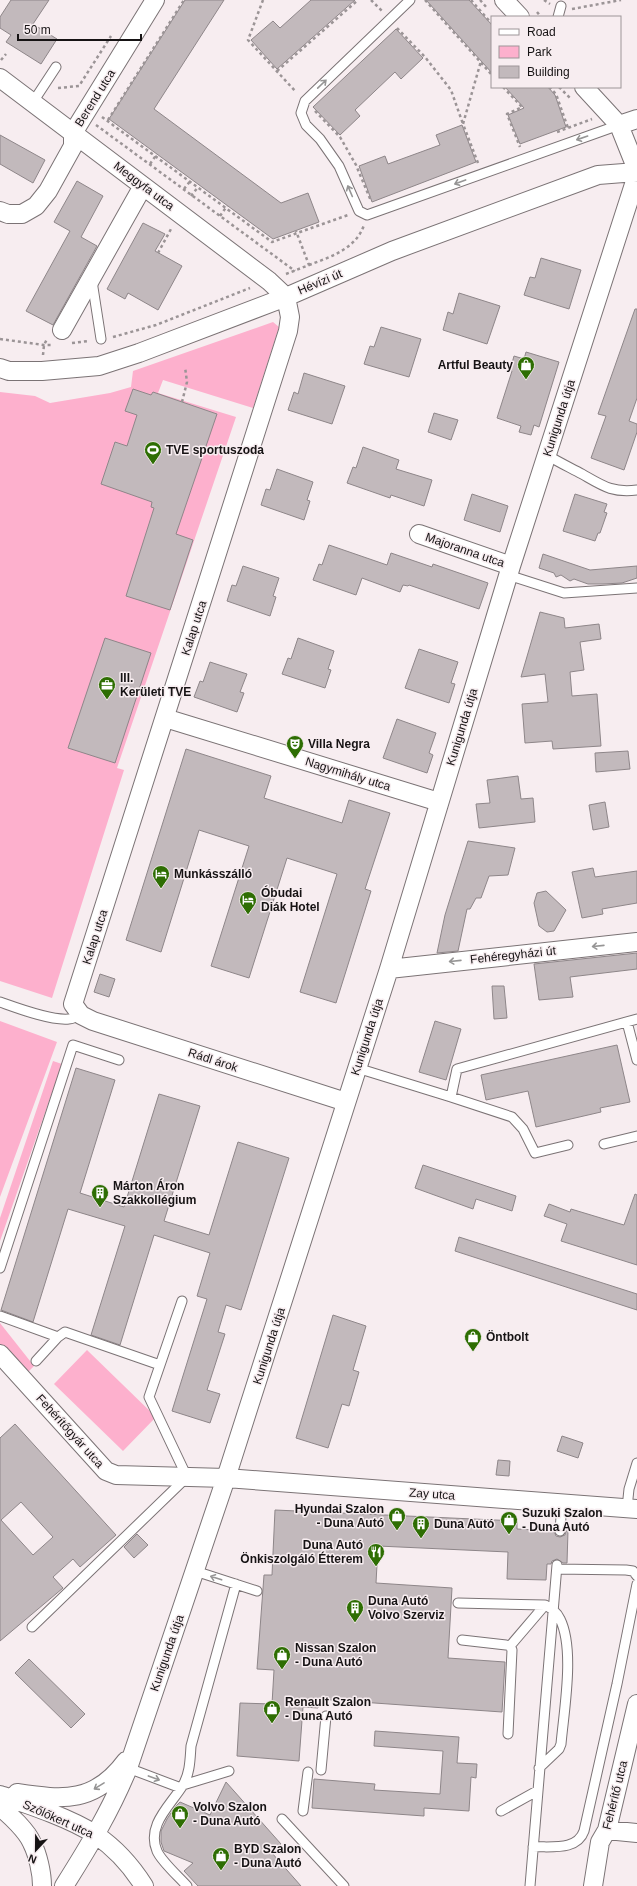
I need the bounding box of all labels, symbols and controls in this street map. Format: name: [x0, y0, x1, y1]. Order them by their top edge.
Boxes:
scale bar: [18, 16, 141, 42]
legend: [491, 16, 621, 88]
text: 50 m: [24, 23, 51, 37]
text: Road: [527, 25, 556, 39]
text: Park: [527, 45, 553, 59]
text: Building: [527, 65, 570, 79]
street label: Berend utca: [72, 67, 118, 129]
one-way arrow: [317, 79, 327, 89]
one-way arrow: [576, 135, 589, 142]
street label: Meggyfa utca: [111, 159, 177, 213]
one-way arrow: [454, 179, 467, 186]
one-way arrow: [346, 185, 353, 197]
street label: Hévízi út: [296, 266, 345, 298]
shop icon: Artful Beauty: [516, 355, 536, 380]
place label: Artful Beauty: [438, 358, 513, 372]
street label: Kunigunda útja: [540, 377, 578, 458]
sports icon: TVE sportuszoda: [143, 440, 163, 465]
place label: TVE sportuszoda: [166, 443, 264, 457]
street label: Majoranna utca: [424, 530, 507, 570]
street label: Kalap utca: [179, 599, 210, 657]
place label: III. Kerületi TVE: [120, 671, 191, 699]
office icon: III. Kerületi TVE: [97, 675, 117, 700]
street label: Kunigunda útja: [444, 686, 480, 767]
theatre icon: Villa Negra: [285, 734, 305, 759]
place label: Villa Negra: [308, 737, 370, 751]
street label: Nagymihály utca: [304, 754, 393, 794]
hotel icon: Munkásszálló: [151, 864, 171, 889]
place label: Munkásszálló: [174, 867, 252, 881]
place label: Óbudai Diák Hotel: [261, 885, 320, 914]
hotel icon: Óbudai Diák Hotel: [238, 890, 258, 915]
street label: Kalap utca: [80, 908, 111, 966]
one-way arrow: [592, 942, 605, 950]
street label: Fehéregyházi út: [469, 943, 557, 966]
one-way arrow: [449, 958, 462, 965]
street label: Kunigunda útja: [348, 996, 386, 1077]
street label: Rádl árok: [186, 1045, 241, 1075]
place label: Márton Áron Szakkollégium: [113, 1178, 196, 1207]
building icon: Márton Áron Szakkollégium: [90, 1183, 110, 1208]
street label: Kunigunda útja: [250, 1305, 288, 1386]
shop icon: Öntbolt: [463, 1327, 483, 1352]
place label: Öntbolt: [486, 1329, 529, 1344]
street label: Fehérítőgyár utca: [33, 1391, 107, 1471]
street label: Zay utca: [409, 1485, 456, 1503]
place label: Hyundai Szalon - Duna Autó: [295, 1502, 384, 1530]
shop icon: Hyundai Szalon - Duna Autó: [387, 1506, 407, 1531]
place label: Suzuki Szalon - Duna Autó: [522, 1506, 603, 1534]
shop icon: Suzuki Szalon - Duna Autó: [499, 1510, 519, 1535]
building icon: Duna Autó: [411, 1514, 431, 1539]
place label: Duna Autó: [434, 1517, 494, 1531]
place label: Duna Autó Önkiszolgáló Étterem: [240, 1538, 363, 1566]
restaurant icon: Duna Autó Önkiszolgáló Étterem: [366, 1542, 386, 1567]
one-way arrow: [209, 1574, 222, 1581]
place label: Duna Autó Volvo Szerviz: [368, 1594, 444, 1622]
building icon: Duna Autó Volvo Szerviz: [345, 1598, 365, 1623]
street label: Kunigunda útja: [147, 1613, 187, 1693]
place label: Nissan Szalon - Duna Autó: [295, 1641, 376, 1669]
shop icon: Nissan Szalon - Duna Autó: [272, 1645, 292, 1670]
place label: Renault Szalon - Duna Autó: [285, 1695, 371, 1723]
shop icon: Renault Szalon - Duna Autó: [262, 1699, 282, 1724]
street label: Fehérítő utca: [600, 1759, 630, 1831]
one-way arrow: [148, 1774, 160, 1782]
one-way arrow: [93, 1783, 105, 1791]
street label: Szőlőkert utca: [20, 1797, 96, 1841]
place label: Volvo Szalon - Duna Autó: [193, 1800, 267, 1828]
shop icon: Volvo Szalon - Duna Autó: [170, 1804, 190, 1829]
north arrow: [16, 1830, 56, 1870]
place label: BYD Szalon - Duna Autó: [234, 1842, 302, 1870]
shop icon: BYD Szalon - Duna Autó: [211, 1846, 231, 1871]
text: N: [26, 1852, 38, 1866]

